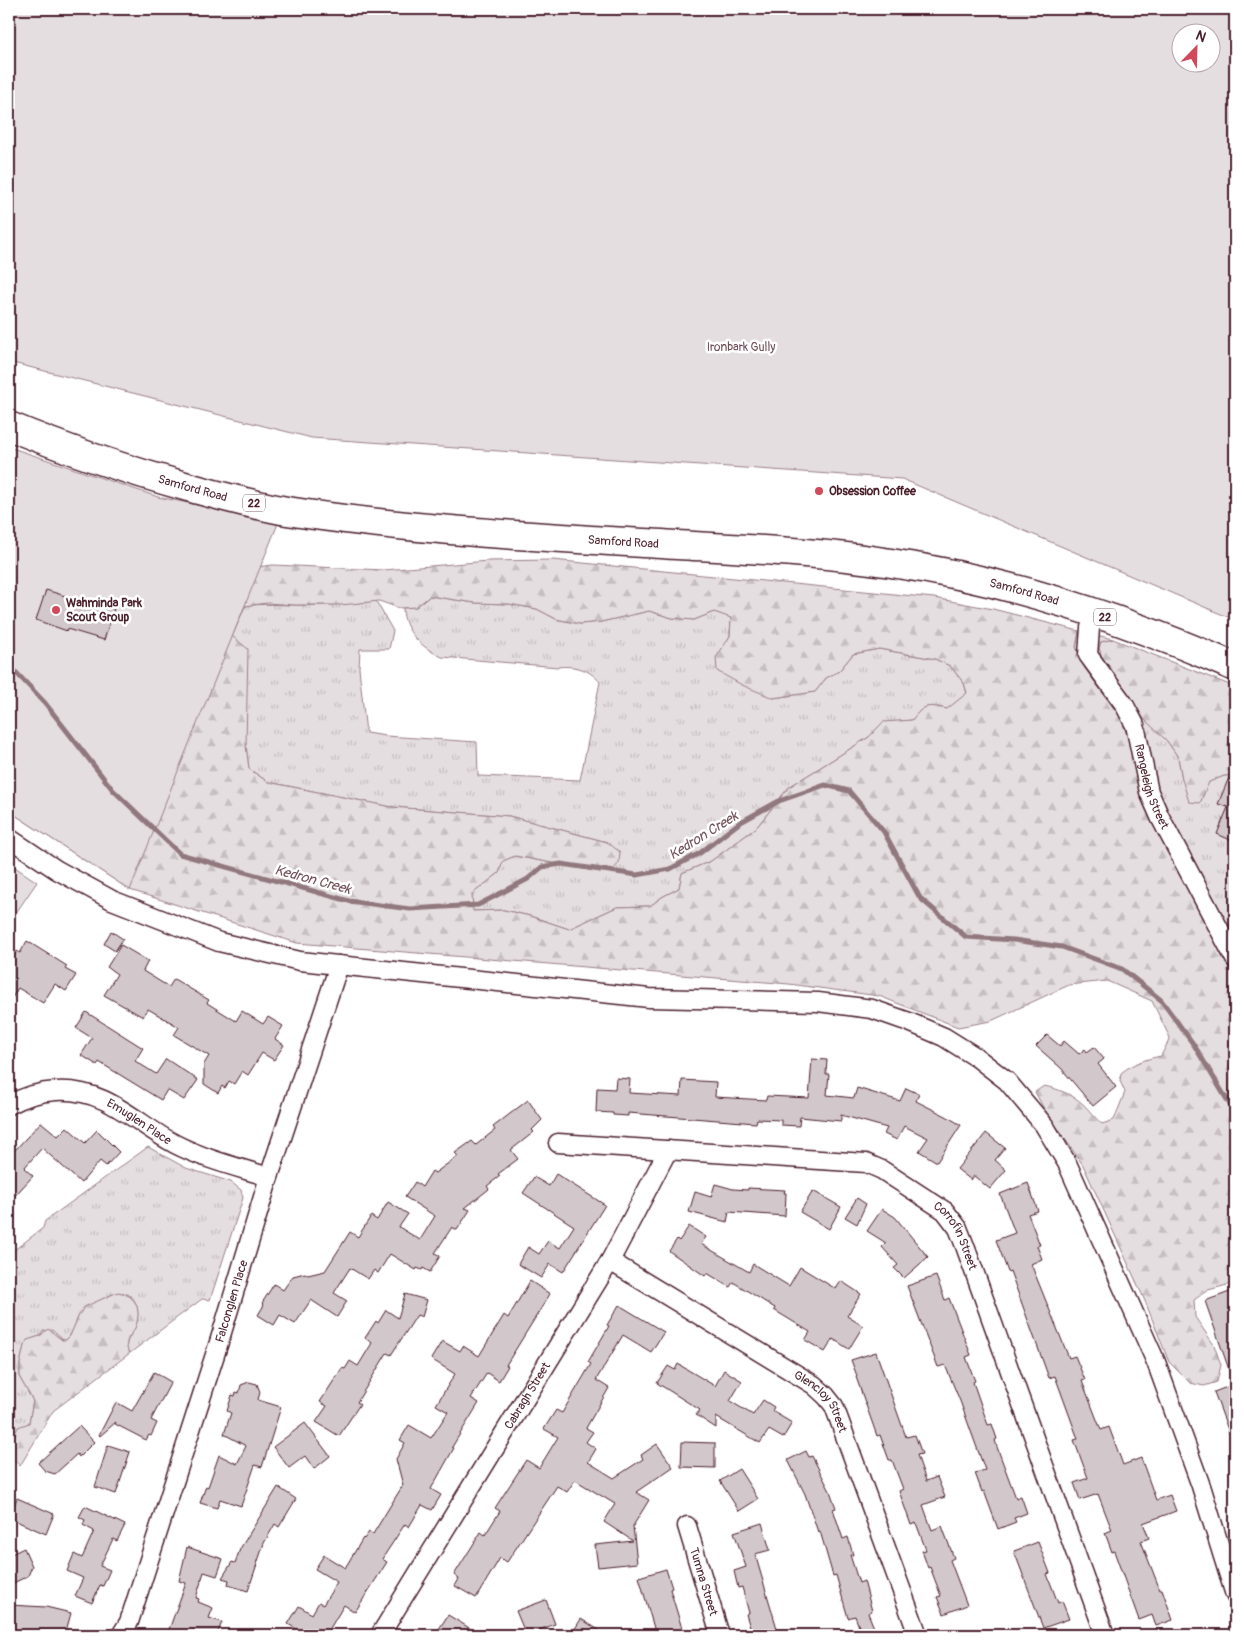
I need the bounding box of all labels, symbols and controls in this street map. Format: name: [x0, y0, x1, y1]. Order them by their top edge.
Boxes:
north arrow: [1172, 22, 1222, 72]
text: N: [1193, 27, 1209, 46]
park label: Ironbark Gully: [707, 340, 775, 355]
street label: Samford Road: [156, 472, 229, 505]
place label: Obsession Coffee: [829, 484, 917, 499]
marker: Obsession Coffee: [813, 485, 825, 497]
road number: 22: [243, 494, 265, 512]
street label: Samford Road: [587, 533, 659, 552]
street label: Samford Road: [988, 576, 1061, 609]
place label: Wahminda Park Scout Group: [66, 596, 143, 625]
marker: Wahminda Park Scout Group: [50, 604, 62, 616]
road number: 22: [1094, 608, 1116, 626]
street label: Rangeleigh Street: [1131, 743, 1172, 832]
water label: Kedron Creek: [666, 807, 742, 863]
water label: Kedron Creek: [273, 861, 354, 898]
street label: Emuglen Place: [104, 1096, 174, 1148]
street label: Corrofin Street: [930, 1199, 980, 1272]
street label: Falconglen Place: [212, 1258, 251, 1344]
street label: Cabragh Street: [501, 1360, 554, 1432]
street label: Glencloy Street: [791, 1367, 850, 1435]
street label: Tumna Street: [686, 1546, 721, 1618]

